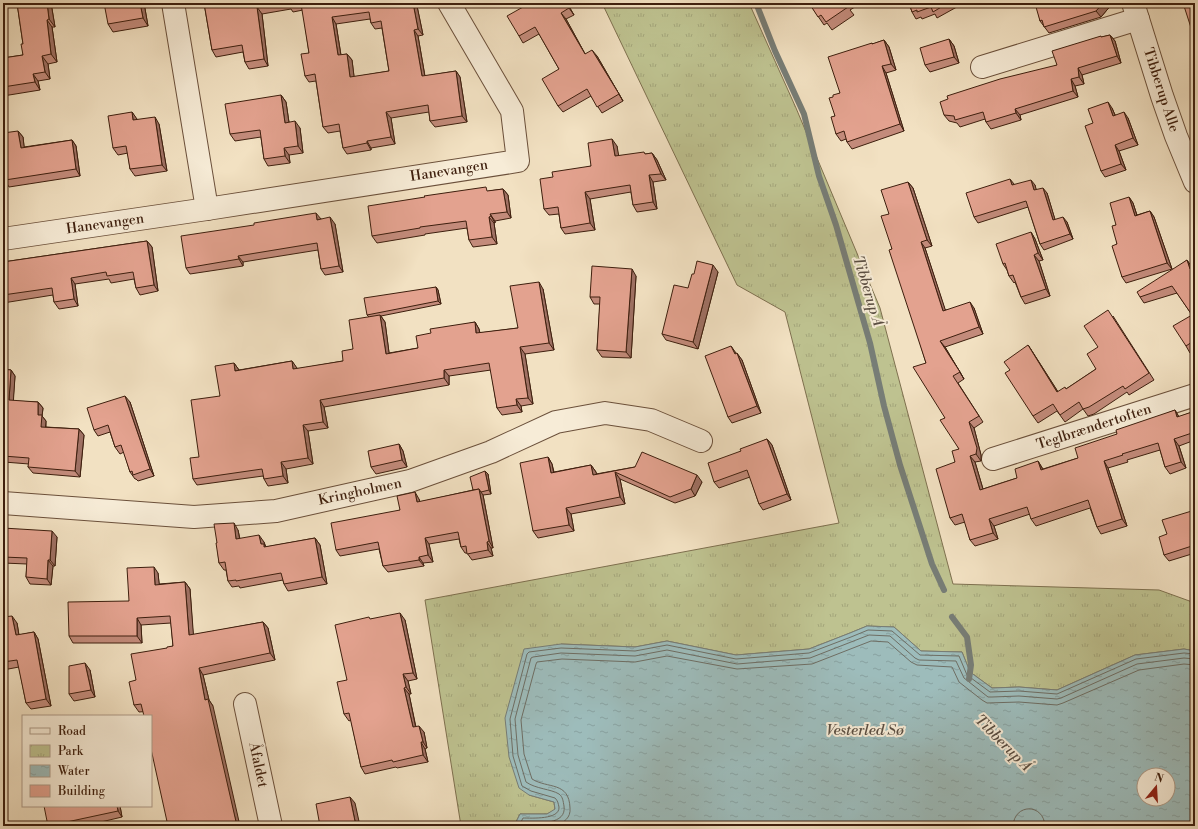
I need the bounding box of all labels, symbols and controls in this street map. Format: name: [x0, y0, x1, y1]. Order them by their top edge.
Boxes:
street label: Tibberup Alle: [1139, 45, 1183, 135]
street label: Hanevangen: [409, 156, 490, 186]
street label: Hanevangen: [65, 210, 146, 238]
water label: Tibberup Å: [848, 253, 889, 330]
street label: Teglbrændertoften: [1034, 400, 1154, 454]
street label: Kringholmen: [317, 474, 404, 510]
water label: Tibberup Å: [971, 710, 1037, 776]
legend: [22, 715, 152, 807]
water label: Vesterled Sø: [826, 721, 905, 740]
text: Road: [58, 724, 86, 739]
street label: Åfaldet: [244, 739, 274, 789]
text: Park: [58, 744, 84, 759]
text: Water: [57, 764, 90, 779]
north arrow: [1136, 767, 1176, 807]
text: N: [1152, 770, 1165, 787]
text: Building: [57, 784, 106, 799]

